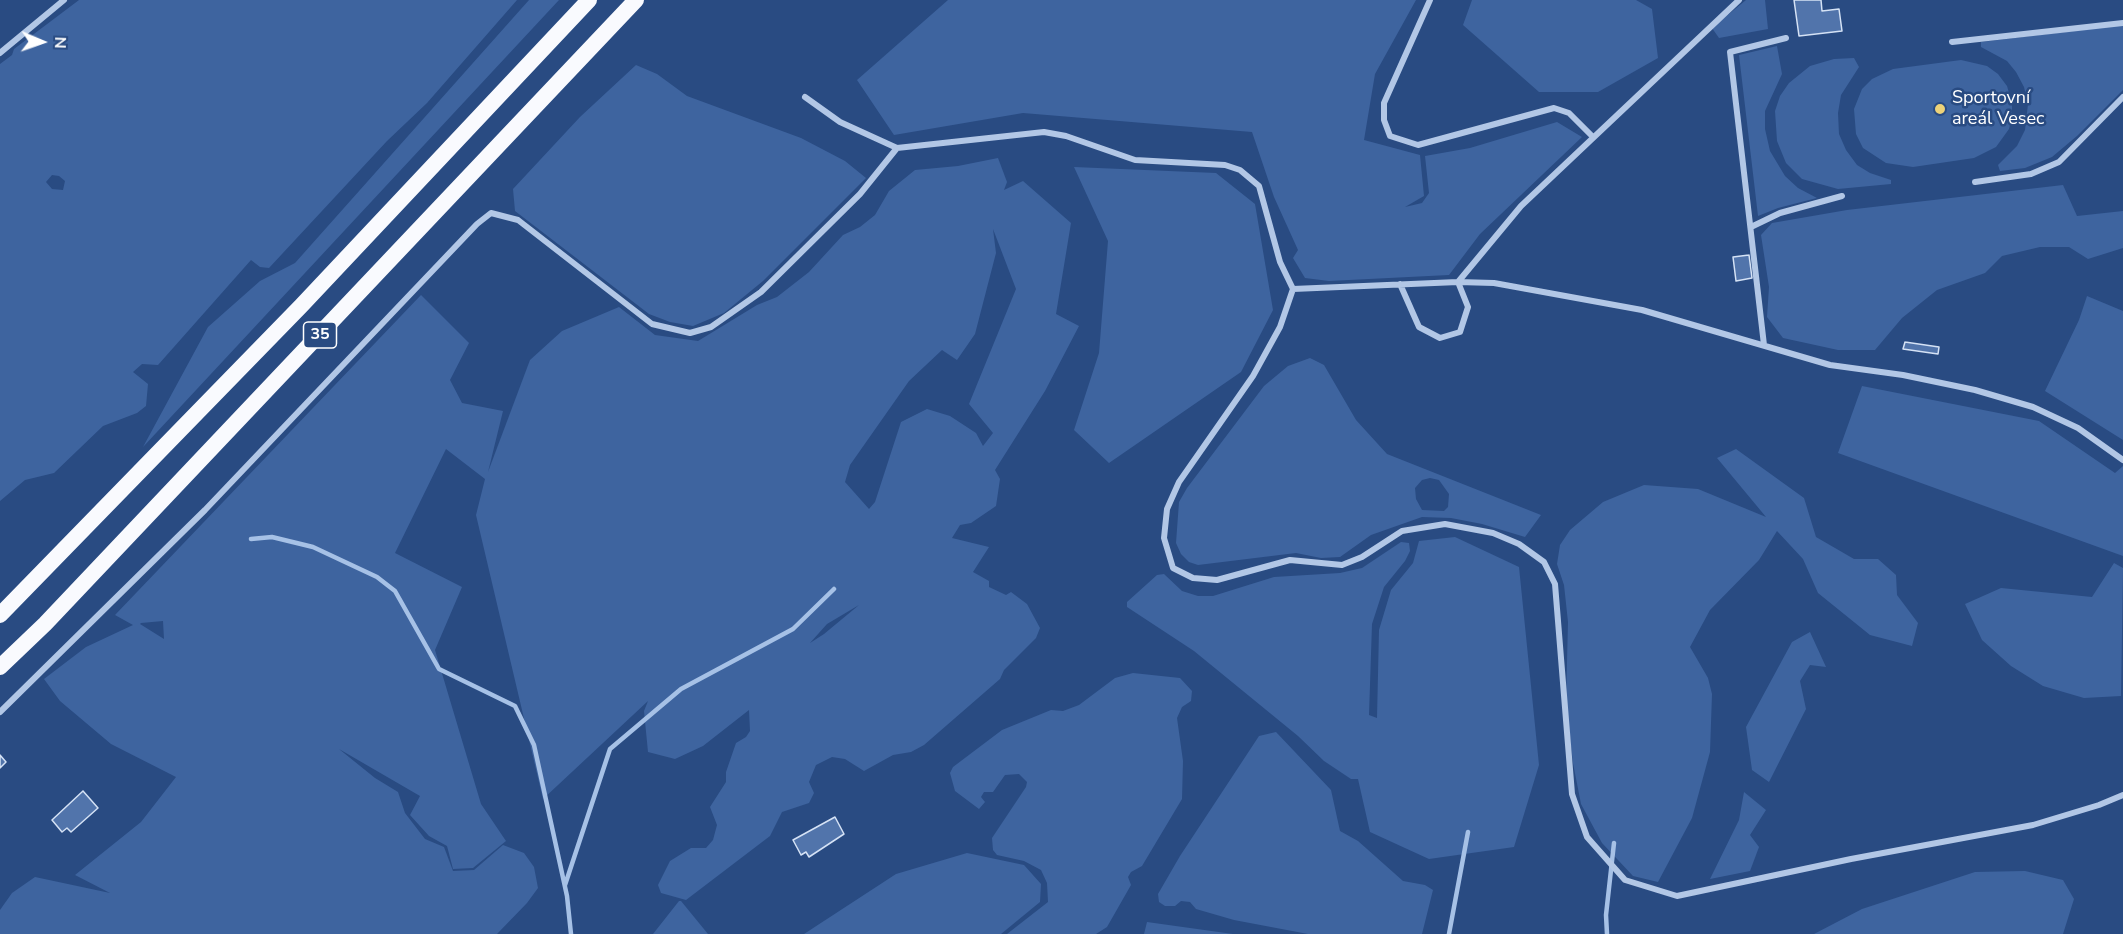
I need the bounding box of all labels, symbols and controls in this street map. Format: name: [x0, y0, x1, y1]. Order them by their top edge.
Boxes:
north arrow: [12, 12, 72, 72]
text: N: [49, 36, 71, 49]
place label: Sportovní areál Vesec: [1952, 88, 2044, 130]
marker: Sportovní areál Vesec: [1933, 102, 1947, 116]
road number: 35: [304, 322, 336, 348]

